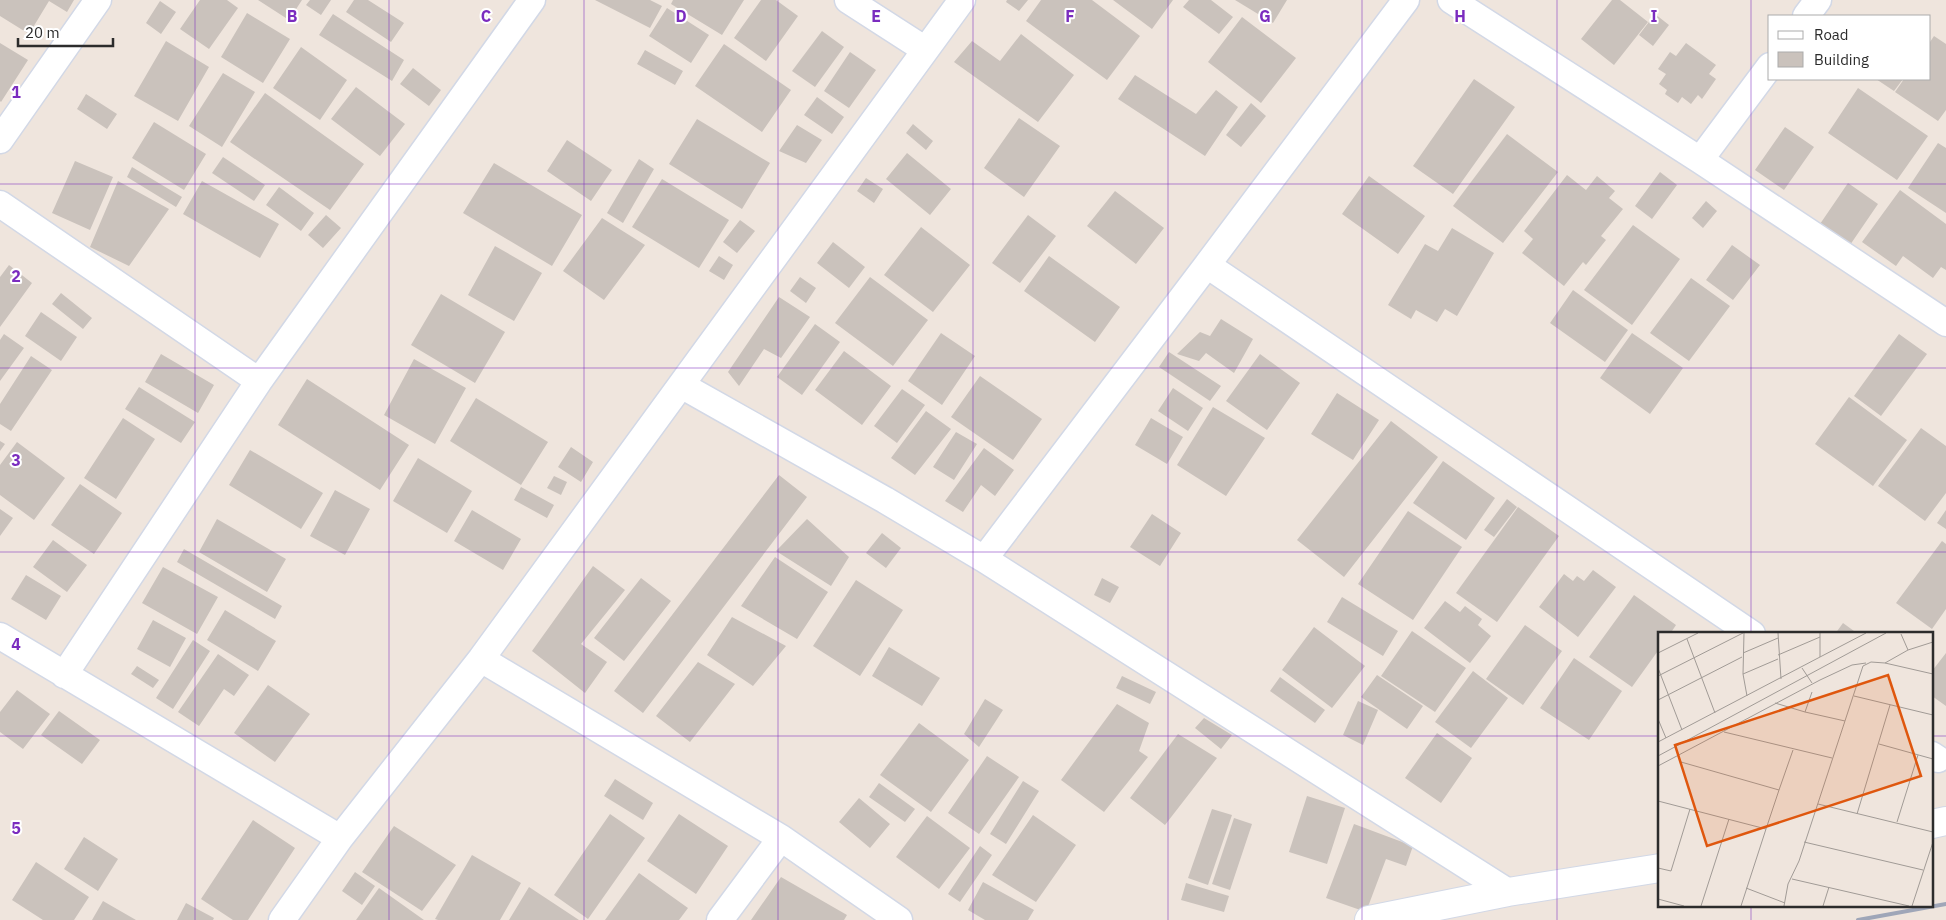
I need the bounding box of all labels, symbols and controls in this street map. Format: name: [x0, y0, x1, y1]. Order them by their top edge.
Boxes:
text: B: [287, 6, 298, 26]
text: C: [481, 6, 491, 26]
text: D: [675, 6, 687, 26]
text: E: [871, 6, 881, 26]
text: F: [1065, 6, 1075, 26]
text: G: [1259, 6, 1271, 26]
text: H: [1454, 6, 1466, 26]
text: I: [1651, 6, 1658, 26]
scale bar: [18, 15, 112, 47]
legend: [1768, 15, 1931, 80]
text: 20 m: [25, 23, 60, 42]
text: Road: [1814, 25, 1849, 44]
text: Building: [1814, 50, 1869, 69]
text: 1: [11, 82, 21, 102]
text: 2: [11, 266, 21, 286]
text: 3: [11, 450, 21, 470]
inset map: [1658, 632, 1934, 908]
text: 4: [11, 634, 21, 654]
text: 5: [11, 818, 21, 838]

